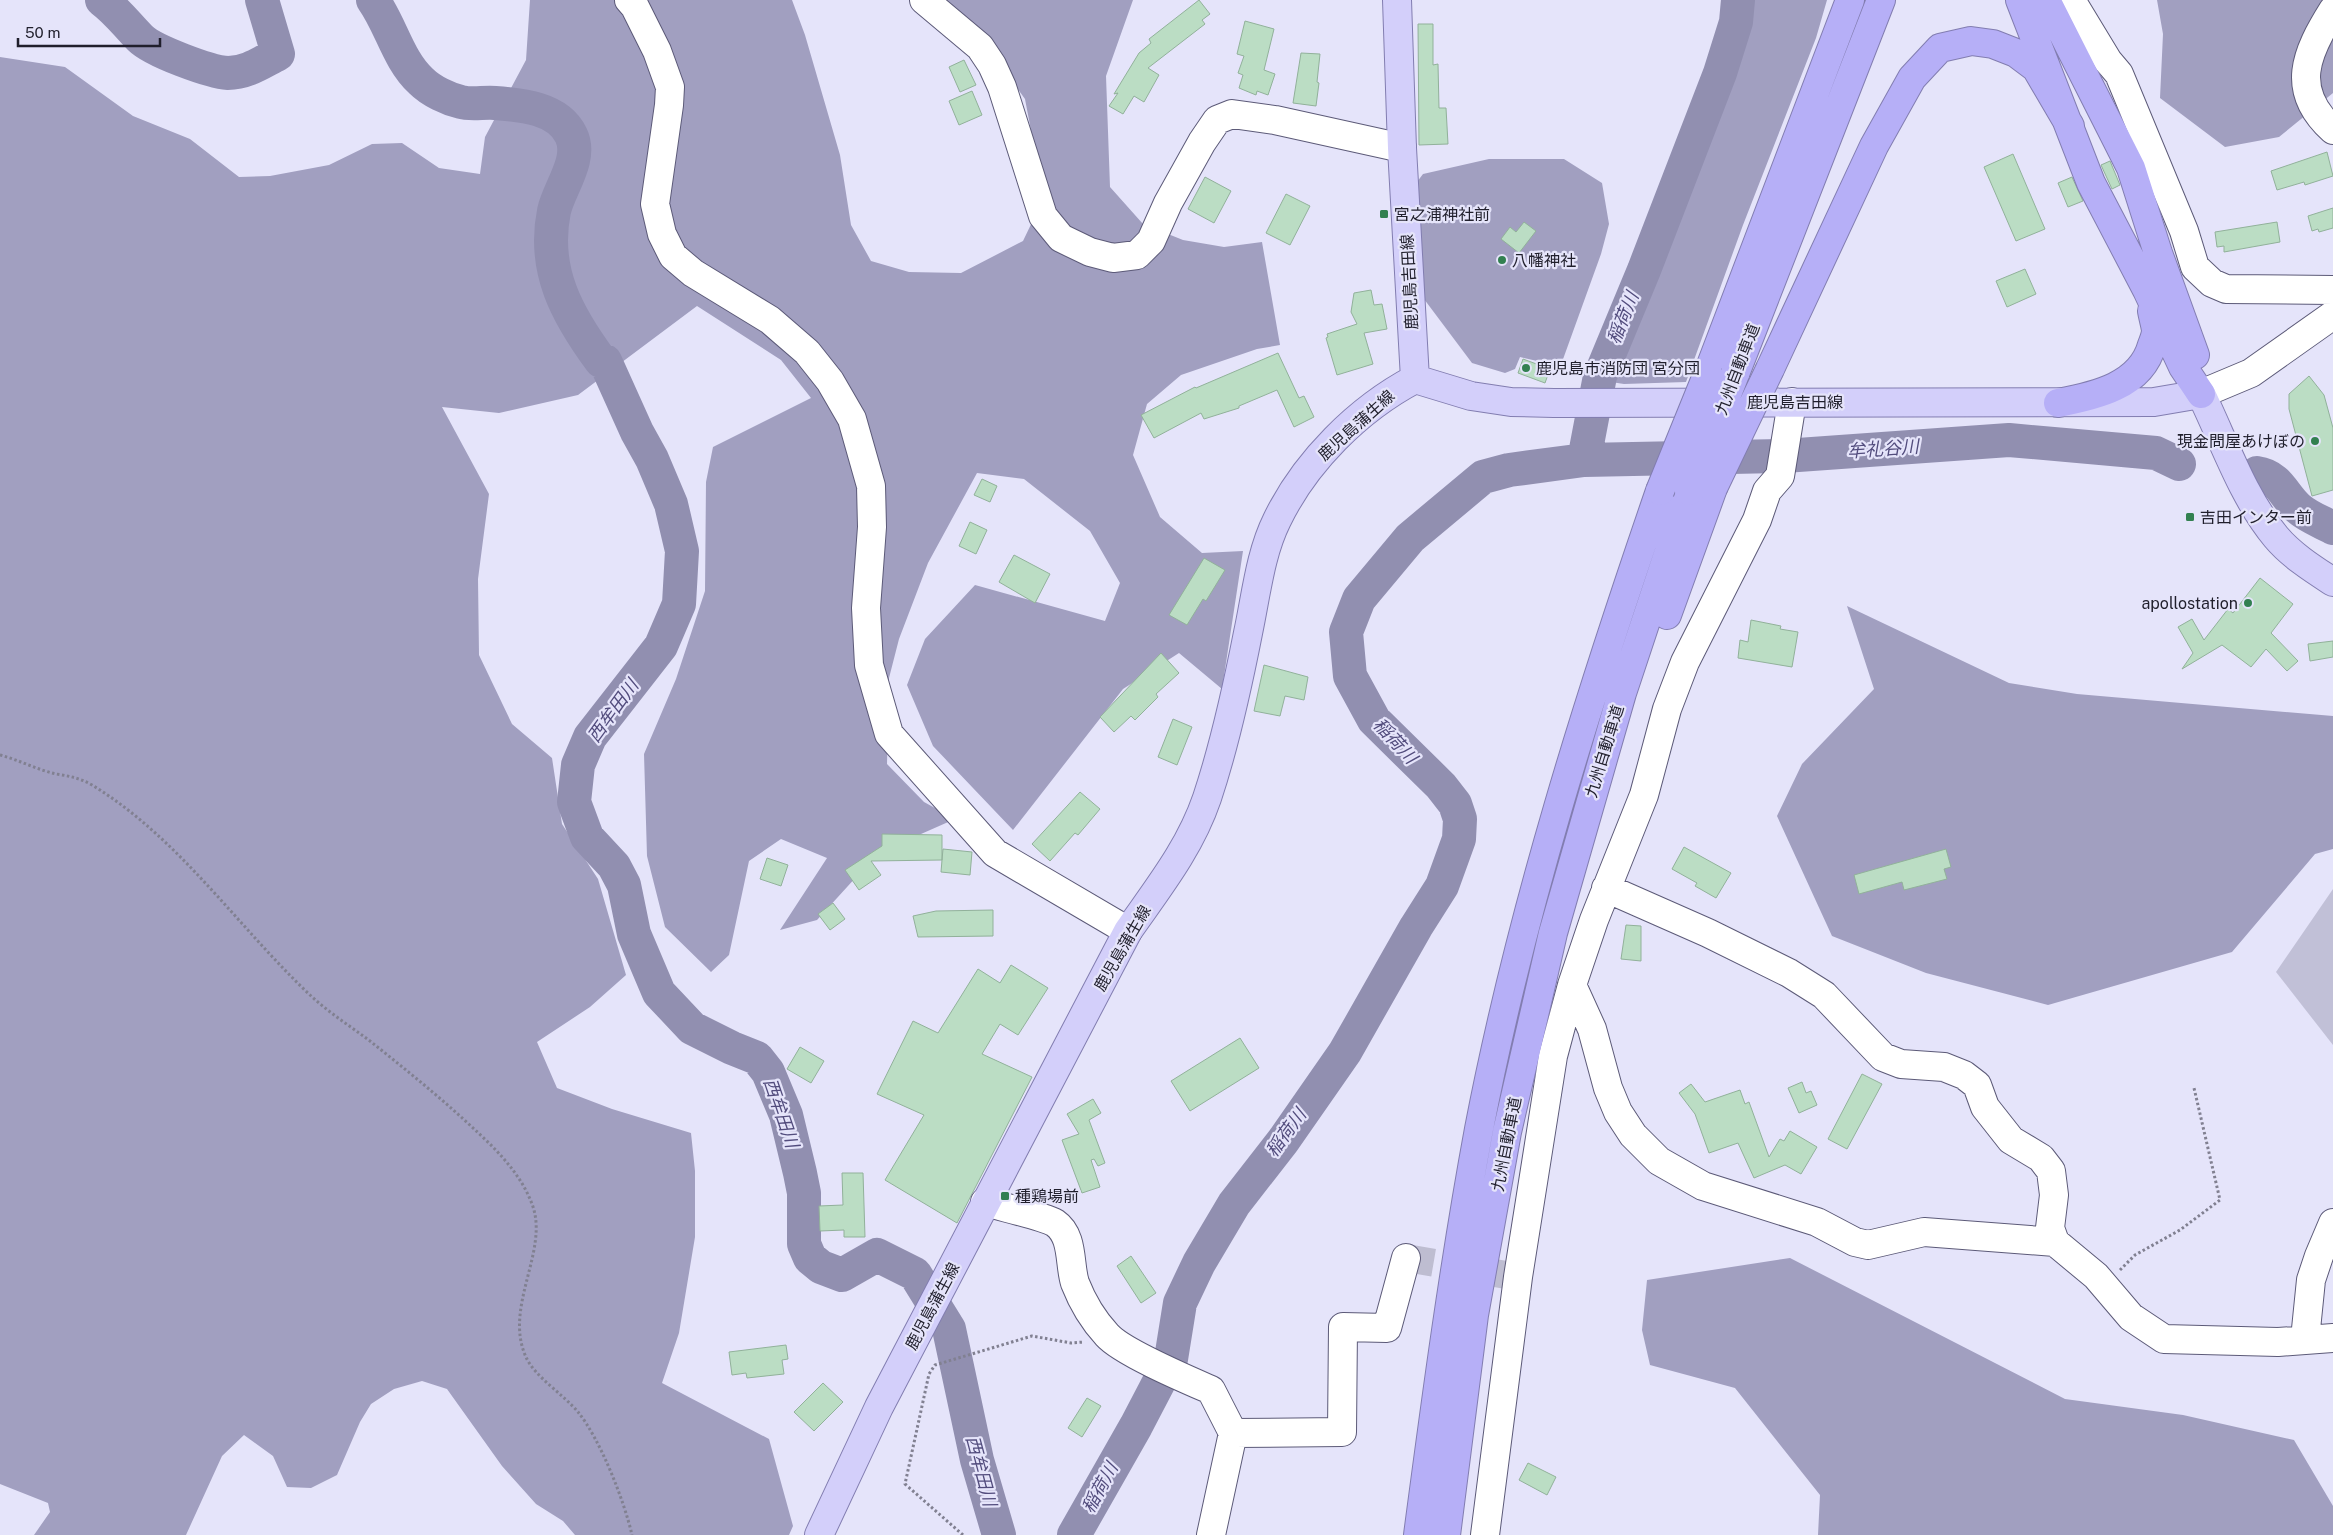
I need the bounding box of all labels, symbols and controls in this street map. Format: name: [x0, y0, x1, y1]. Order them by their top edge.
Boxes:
scale bar: [18, 15, 160, 47]
text: 50 m: [25, 24, 60, 41]
place label: 宮之浦神社前: [1394, 205, 1490, 224]
marker: 宮之浦神社前: [1378, 208, 1390, 220]
street label: 鹿児島吉田線: [1397, 234, 1421, 330]
place label: 八幡神社: [1512, 251, 1576, 270]
marker: 八幡神社: [1496, 254, 1508, 266]
water label: 稲荷川: [1603, 287, 1643, 347]
street label: 九州自動車道: [1711, 321, 1764, 417]
place label: 鹿児島市消防団 宮分団: [1536, 359, 1700, 378]
marker: 鹿児島市消防団 宮分団: [1520, 362, 1532, 374]
street label: 鹿児島蒲生線: [1314, 386, 1398, 465]
street label: 鹿児島吉田線: [1747, 393, 1843, 412]
place label: 現金問屋あけぼの: [2177, 432, 2305, 451]
water label: 牟礼谷川: [1846, 435, 1922, 461]
marker: 現金問屋あけぼの: [2309, 435, 2321, 447]
place label: 吉田インター前: [2200, 508, 2312, 527]
marker: 吉田インター前: [2184, 511, 2196, 523]
place label: apollostation: [2141, 594, 2238, 613]
marker: apollostation: [2242, 597, 2254, 609]
water label: 西牟田川: [583, 674, 643, 746]
street label: 九州自動車道: [1581, 702, 1628, 800]
water label: 稲荷川: [1369, 714, 1423, 769]
street label: 鹿児島蒲生線: [1090, 902, 1155, 995]
water label: 西牟田川: [760, 1075, 804, 1152]
street label: 九州自動車道: [1488, 1095, 1525, 1193]
water label: 稲荷川: [1261, 1103, 1311, 1161]
place label: 種鶏場前: [1015, 1187, 1079, 1206]
marker: 種鶏場前: [999, 1190, 1011, 1202]
street label: 鹿児島蒲生線: [902, 1259, 963, 1353]
water label: 西牟田川: [962, 1433, 1001, 1510]
water label: 稲荷川: [1077, 1457, 1123, 1516]

